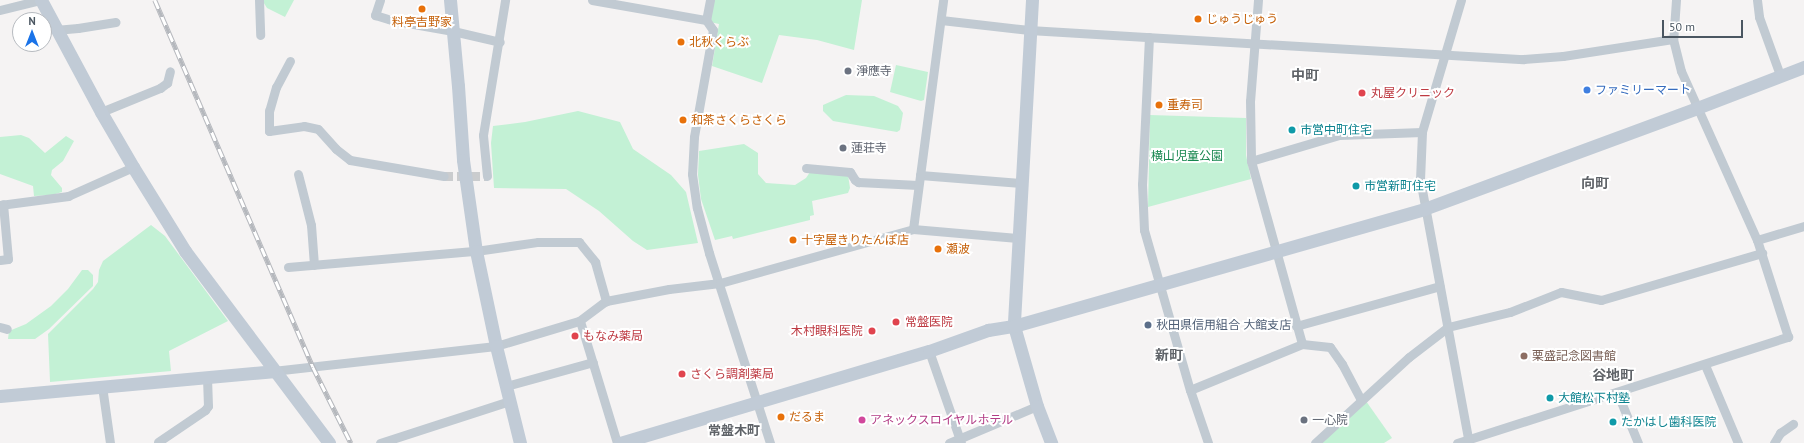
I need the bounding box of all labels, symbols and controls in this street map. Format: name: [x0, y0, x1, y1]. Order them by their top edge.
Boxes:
marker: 料亭吉野家: [417, 4, 427, 14]
north arrow: [12, 12, 52, 52]
place label: じゅうじゅう: [1206, 12, 1278, 26]
scale bar: [1664, 12, 1745, 38]
text: N: [28, 14, 36, 28]
marker: じゅうじゅう: [1193, 14, 1203, 24]
place label: 料亭吉野家: [392, 15, 452, 29]
text: 50 m: [1669, 19, 1695, 34]
place label: 北秋くらぶ: [689, 35, 749, 49]
marker: 北秋くらぶ: [676, 37, 686, 47]
place label: 淨應寺: [856, 64, 892, 78]
marker: 淨應寺: [843, 66, 853, 76]
district label: 中町: [1291, 67, 1319, 83]
place label: ファミリーマート: [1595, 83, 1691, 97]
marker: ファミリーマート: [1582, 85, 1592, 95]
place label: 丸屋クリニック: [1371, 86, 1455, 100]
marker: 丸屋クリニック: [1356, 87, 1368, 99]
place label: 重寿司: [1167, 98, 1203, 112]
marker: 重寿司: [1154, 100, 1164, 110]
place label: 和茶さくらさくら: [691, 113, 787, 127]
marker: 和茶さくらさくら: [678, 115, 688, 125]
place label: 市営中町住宅: [1300, 123, 1372, 137]
marker: 市営中町住宅: [1287, 125, 1297, 135]
place label: 蓮荘寺: [851, 141, 887, 155]
marker: 蓮荘寺: [838, 143, 848, 153]
park label: 横山児童公園: [1151, 149, 1223, 163]
district label: 向町: [1581, 175, 1609, 191]
place label: 市営新町住宅: [1364, 179, 1436, 193]
marker: 市営新町住宅: [1351, 181, 1361, 191]
place label: 十字屋きりたんぽ店: [801, 233, 909, 247]
marker: 十字屋きりたんぽ店: [788, 235, 798, 245]
place label: 瀬波: [946, 242, 970, 256]
marker: 瀬波: [933, 244, 943, 254]
place label: 常盤医院: [905, 315, 953, 329]
marker: 常盤医院: [890, 316, 902, 328]
place label: 秋田県信用組合 大館支店: [1156, 318, 1291, 332]
marker: 秋田県信用組合 大館支店: [1143, 320, 1153, 330]
place label: 木村眼科医院: [791, 324, 863, 338]
marker: 木村眼科医院: [866, 325, 878, 337]
place label: もなみ薬局: [583, 329, 643, 343]
marker: もなみ薬局: [570, 331, 580, 341]
district label: 新町: [1155, 347, 1183, 363]
place label: 栗盛記念図書館: [1532, 349, 1616, 363]
marker: 栗盛記念図書館: [1519, 351, 1529, 361]
place label: さくら調剤薬局: [690, 367, 774, 381]
district label: 谷地町: [1592, 367, 1634, 383]
marker: さくら調剤薬局: [677, 369, 687, 379]
place label: 大館松下村塾: [1558, 391, 1630, 405]
marker: 大館松下村塾: [1545, 393, 1555, 403]
place label: だるま: [789, 410, 825, 424]
marker: だるま: [776, 412, 786, 422]
place label: アネックスロイヤルホテル: [870, 413, 1014, 427]
place label: 一心院: [1312, 413, 1348, 427]
marker: アネックスロイヤルホテル: [857, 415, 867, 425]
marker: 一心院: [1299, 415, 1309, 425]
place label: たかはし歯科医院: [1621, 415, 1717, 429]
marker: たかはし歯科医院: [1608, 417, 1618, 427]
district label: 常盤木町: [708, 423, 760, 439]

